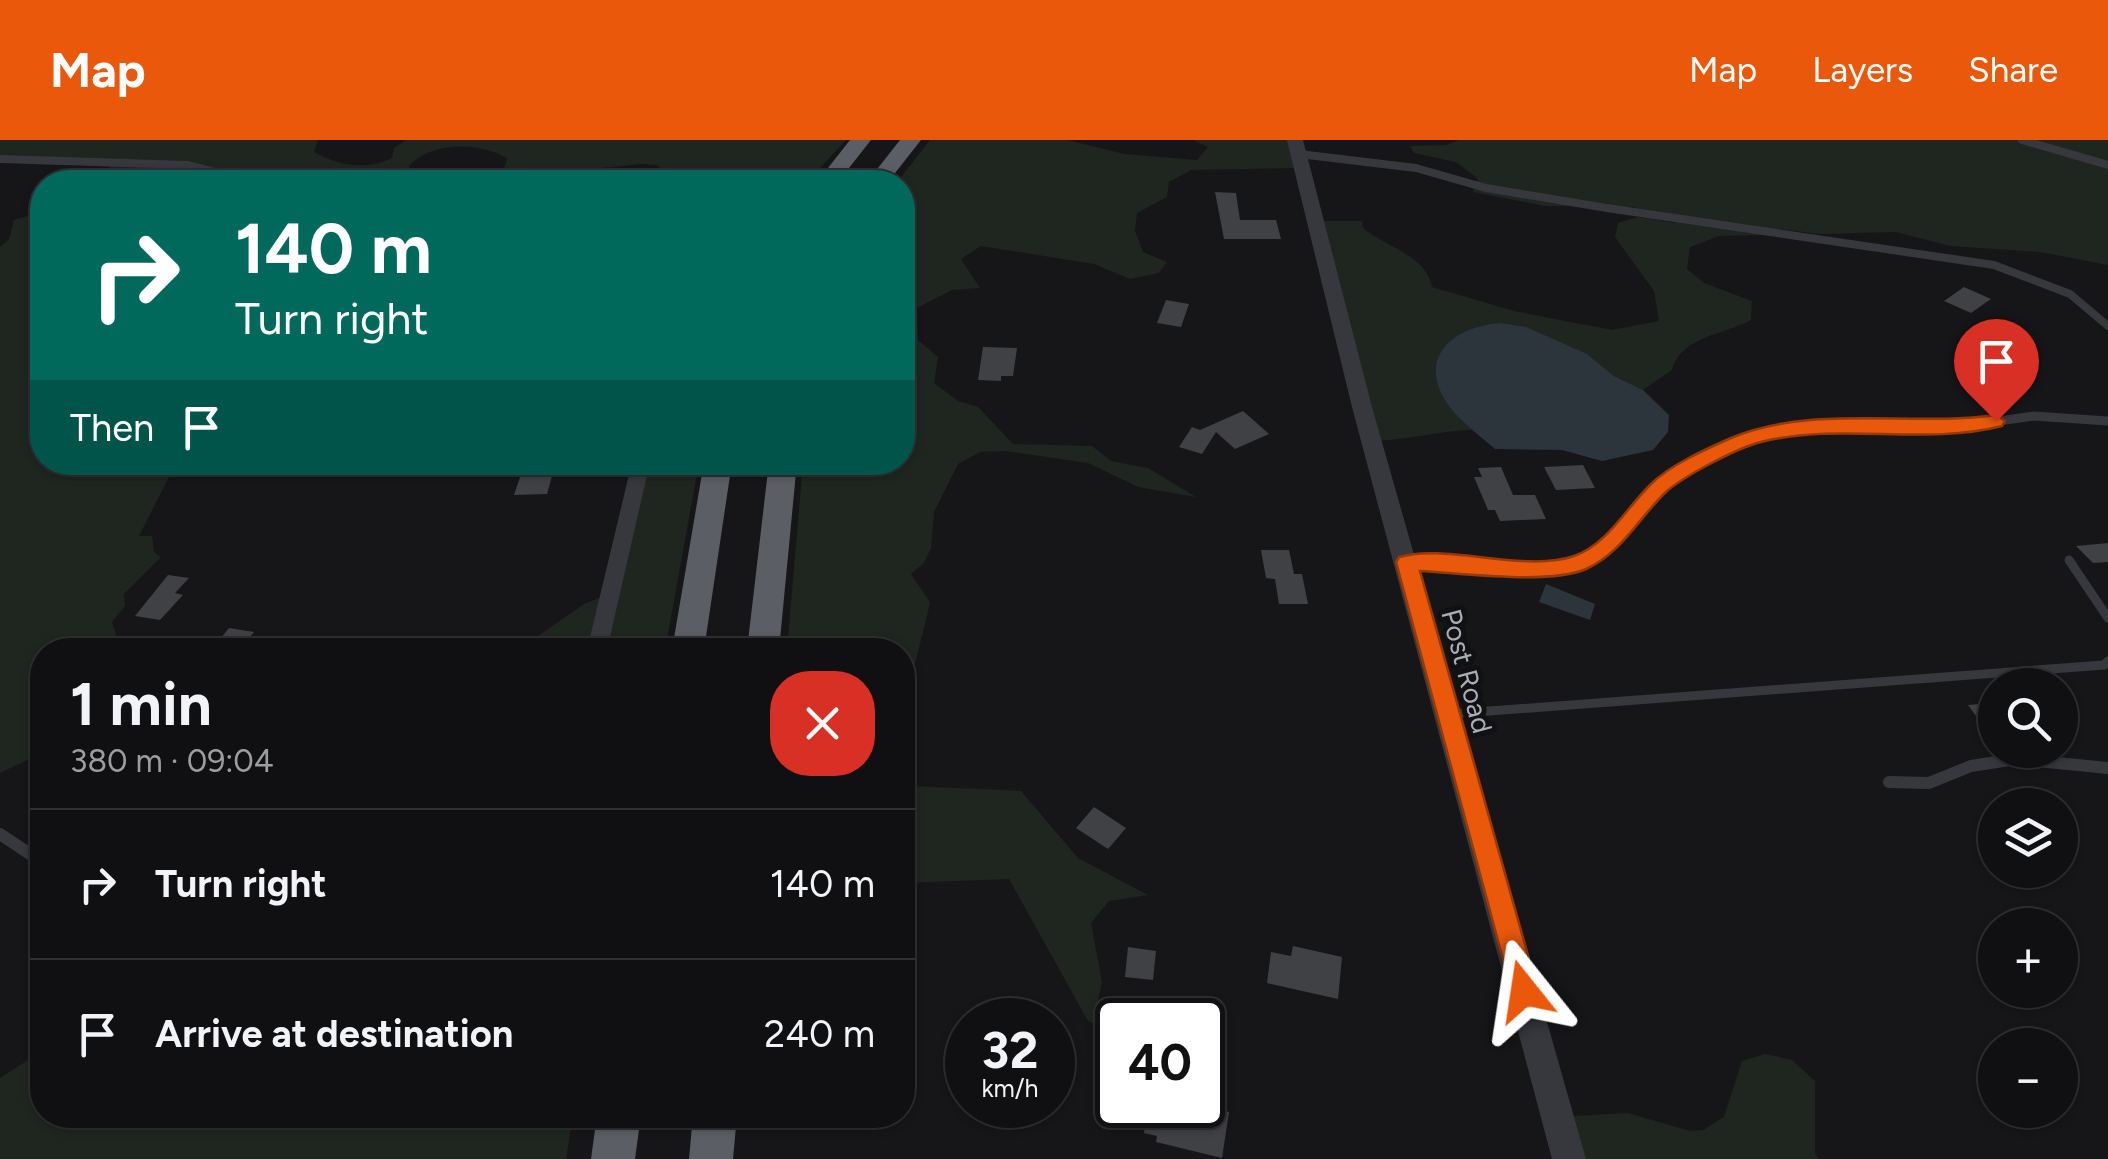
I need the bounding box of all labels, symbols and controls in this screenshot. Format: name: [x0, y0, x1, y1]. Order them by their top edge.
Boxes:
text: Map: [50, 41, 146, 99]
text: Map: [1689, 49, 1757, 91]
text: Layers: [1812, 49, 1913, 91]
text: Share: [1968, 49, 2058, 91]
text: 140 m: [235, 206, 432, 291]
icon: right: [70, 210, 200, 340]
text: Turn right: [235, 291, 428, 345]
pin: [1954, 319, 2039, 422]
icon: arrive: [1969, 334, 2024, 389]
icon: arrive: [174, 400, 229, 455]
text: Then: [70, 405, 154, 451]
street label: Post Road: [1434, 605, 1500, 737]
text: 1 min: [70, 668, 212, 740]
map controls: [1978, 668, 2078, 1128]
button: search: [1978, 668, 2078, 768]
button: close: [770, 671, 875, 776]
text: 380 m · 09:04: [70, 742, 274, 780]
button: layers: [1978, 788, 2078, 888]
icon: right: [70, 857, 125, 912]
text: Turn right: [155, 861, 327, 907]
text: 140 m: [770, 861, 875, 907]
button: +: [1978, 908, 2078, 1008]
position arrow: [1472, 939, 1576, 1043]
speed limit sign: 40: [1095, 998, 1225, 1128]
icon: arrive: [70, 1007, 125, 1062]
text: Arrive at destination: [155, 1011, 513, 1057]
text: 240 m: [764, 1011, 875, 1057]
text: 32: [982, 1020, 1038, 1081]
button: −: [1978, 1028, 2078, 1128]
text: km/h: [981, 1073, 1039, 1103]

